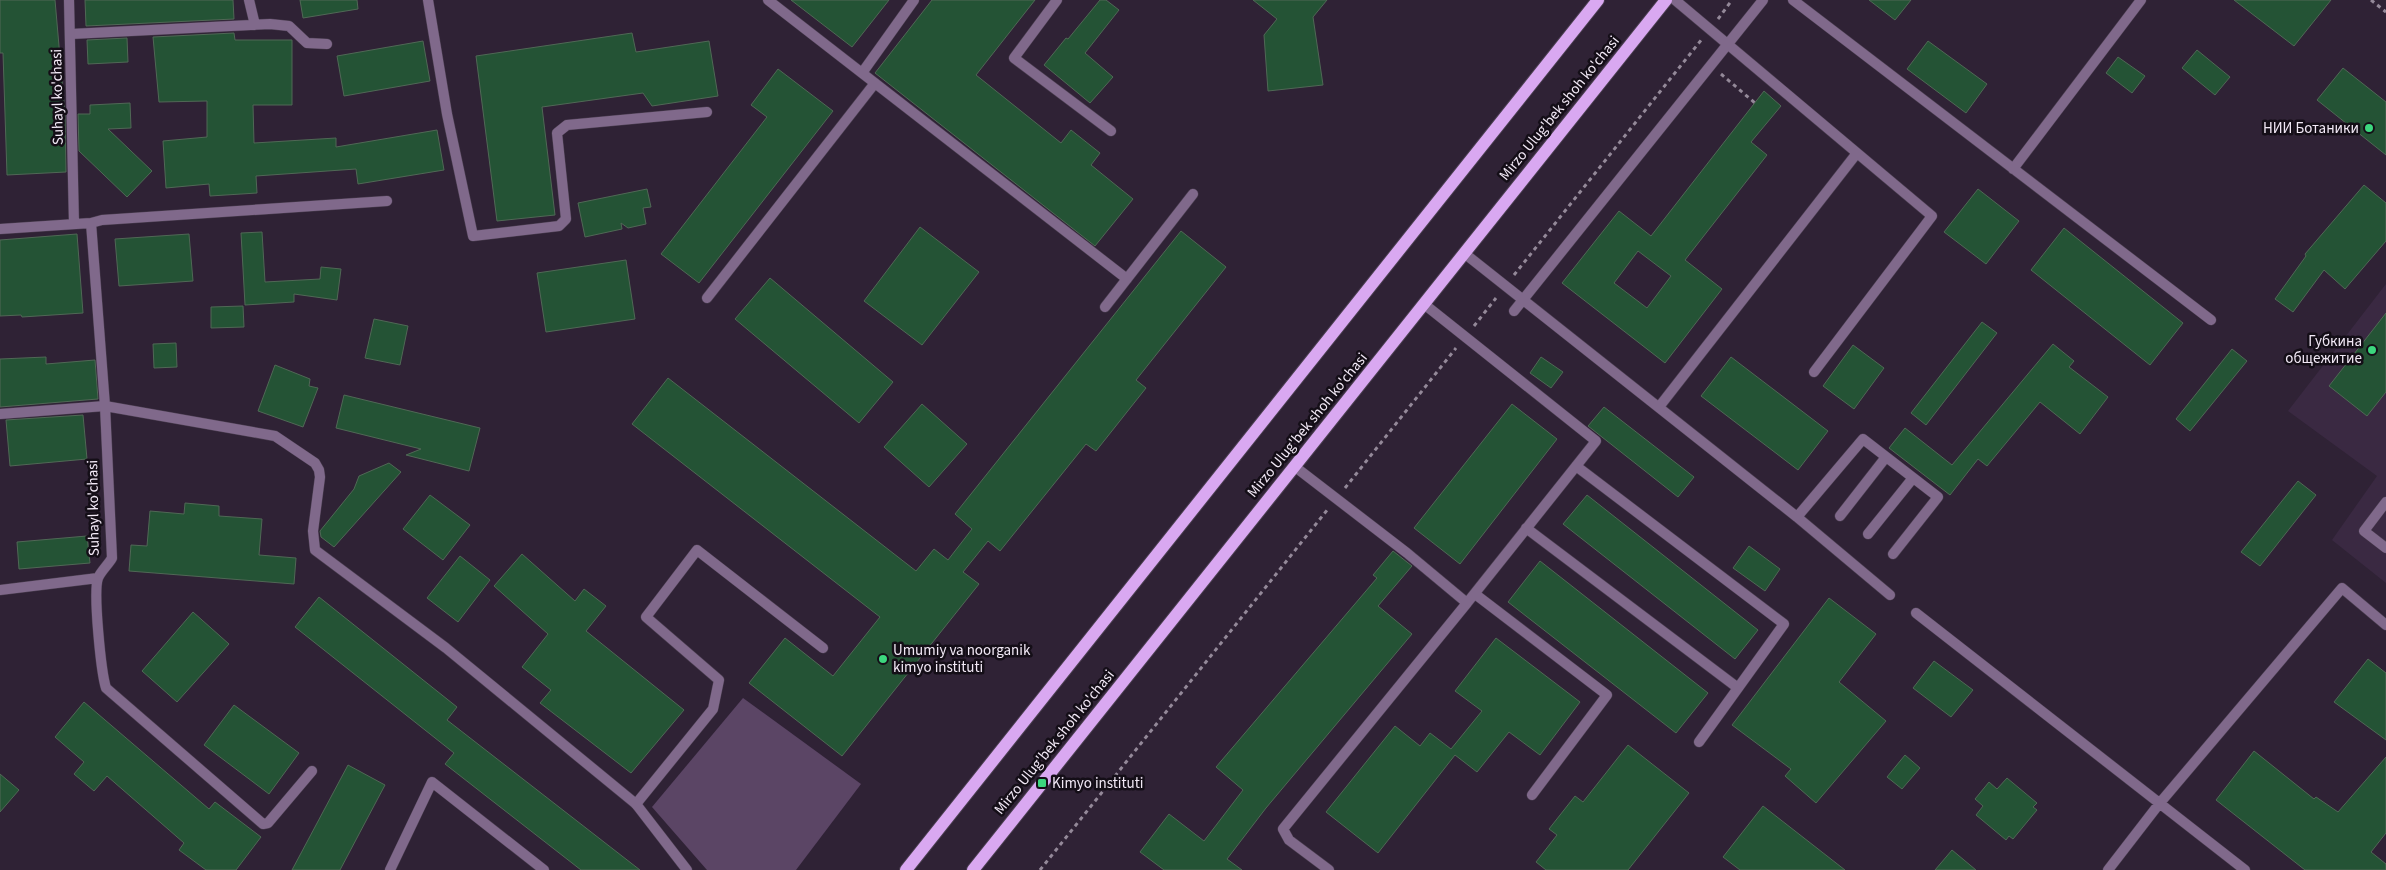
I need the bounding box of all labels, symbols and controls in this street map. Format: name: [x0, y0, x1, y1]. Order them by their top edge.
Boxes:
street label: Mirzo Ulug'bek shoh ko'chasi: [1494, 32, 1624, 185]
street label: Suhayl ko'chasi: [46, 49, 69, 145]
place label: НИИ Ботаники: [2263, 118, 2359, 139]
marker: НИИ Ботаники: [2363, 122, 2375, 134]
place label: Губкина общежитие: [2285, 331, 2362, 369]
marker: Губкина общежитие: [2366, 344, 2378, 356]
street label: Mirzo Ulug'bek shoh ko'chasi: [1242, 349, 1372, 502]
street label: Suhayl ko'chasi: [82, 460, 105, 556]
place label: Umumiy va noorganik kimyo instituti: [893, 640, 1031, 678]
marker: Umumiy va noorganik kimyo instituti: [877, 653, 889, 665]
street label: Mirzo Ulug'bek shoh ko'chasi: [989, 666, 1119, 819]
place label: Kimyo instituti: [1052, 773, 1144, 794]
marker: Kimyo instituti: [1036, 777, 1048, 789]

